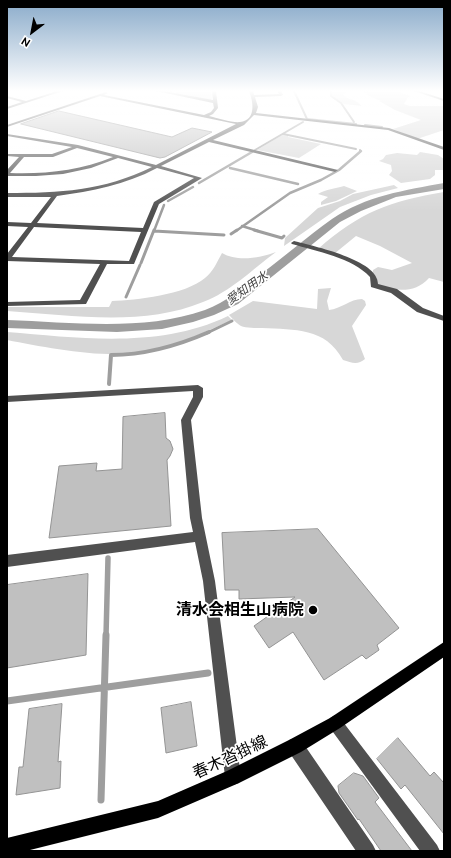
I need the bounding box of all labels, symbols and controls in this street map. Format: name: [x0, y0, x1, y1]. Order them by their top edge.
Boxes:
north arrow: [12, 12, 52, 52]
text: N: [19, 35, 32, 49]
water label: 愛知用水: [223, 268, 271, 308]
place label: 清水会相生山病院: [176, 600, 304, 620]
marker: 清水会相生山病院: [307, 604, 319, 616]
street label: 春木沓掛線: [190, 731, 270, 783]

